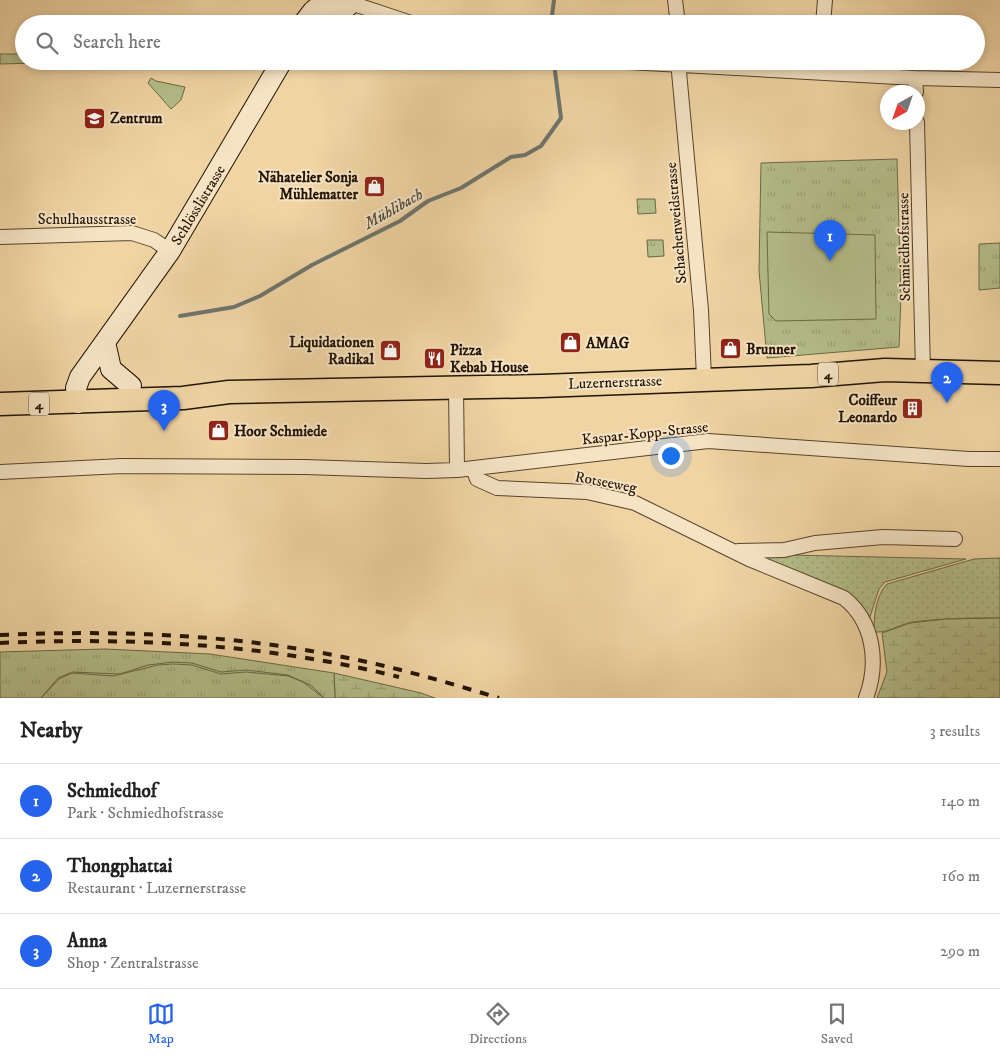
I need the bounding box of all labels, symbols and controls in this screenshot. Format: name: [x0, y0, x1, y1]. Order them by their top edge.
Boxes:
search box: [15, 15, 985, 70]
icon: search: [33, 29, 61, 57]
text: Search here: [73, 31, 161, 54]
north arrow: [880, 85, 925, 130]
school or university icon: Zentrum: [82, 106, 106, 130]
place label: Zentrum: [110, 109, 163, 128]
street label: Schachenweidstrasse: [662, 161, 691, 285]
street label: Schlösslistrasse: [167, 162, 230, 249]
place label: Nähatelier Sonja Mühlematter: [258, 168, 359, 204]
shop icon: Nähatelier Sonja Mühlematter: [362, 174, 386, 198]
water label: Mühlibach: [360, 184, 426, 234]
street label: Schmiedhofstrasse: [894, 192, 915, 302]
street label: Schulhausstrasse: [38, 210, 136, 229]
pin: 1: [814, 220, 846, 261]
shop icon: AMAG: [558, 331, 582, 355]
place label: Liquidationen Radikal: [289, 333, 374, 369]
place label: AMAG: [585, 334, 630, 353]
shop icon: Brunner: [718, 337, 742, 361]
shop icon: Liquidationen Radikal: [378, 339, 402, 363]
place label: Brunner: [746, 340, 796, 359]
place label: Pizza Kebab House: [450, 341, 529, 377]
restaurant icon: Pizza Kebab House: [422, 347, 446, 371]
road number: 4: [818, 362, 838, 386]
pin: 2: [931, 362, 963, 403]
street label: Luzernerstrasse: [568, 371, 662, 394]
pin: 3: [148, 390, 180, 431]
place label: Coiffeur Leonardo: [838, 391, 898, 427]
road number: 4: [29, 392, 49, 416]
building icon: Coiffeur Leonardo: [901, 397, 925, 421]
street label: Kaspar-Kopp-Strasse: [581, 417, 709, 450]
shop icon: Hoor Schmiede: [206, 419, 230, 443]
place label: Hoor Schmiede: [234, 422, 328, 441]
your location: [658, 443, 684, 469]
street label: Rotseeweg: [573, 467, 639, 498]
text: Nearby: [20, 718, 82, 744]
text: 3 results: [930, 721, 980, 741]
text: Schmiedhof: [67, 780, 157, 803]
text: 1: [33, 791, 39, 811]
text: 140 m: [941, 791, 980, 811]
text: Park · Schmiedhofstrasse: [67, 803, 224, 823]
text: Thongphattai: [67, 855, 172, 878]
text: 2: [32, 866, 40, 886]
text: 160 m: [942, 866, 980, 886]
text: Restaurant · Luzernerstrasse: [67, 878, 246, 898]
text: Anna: [67, 930, 107, 953]
text: 3: [33, 941, 39, 961]
text: 290 m: [940, 941, 980, 961]
text: Shop · Zentralstrasse: [67, 953, 199, 973]
tab: Map: [147, 1000, 175, 1048]
tab: Directions: [469, 1000, 527, 1048]
tab: Saved: [821, 1000, 853, 1048]

